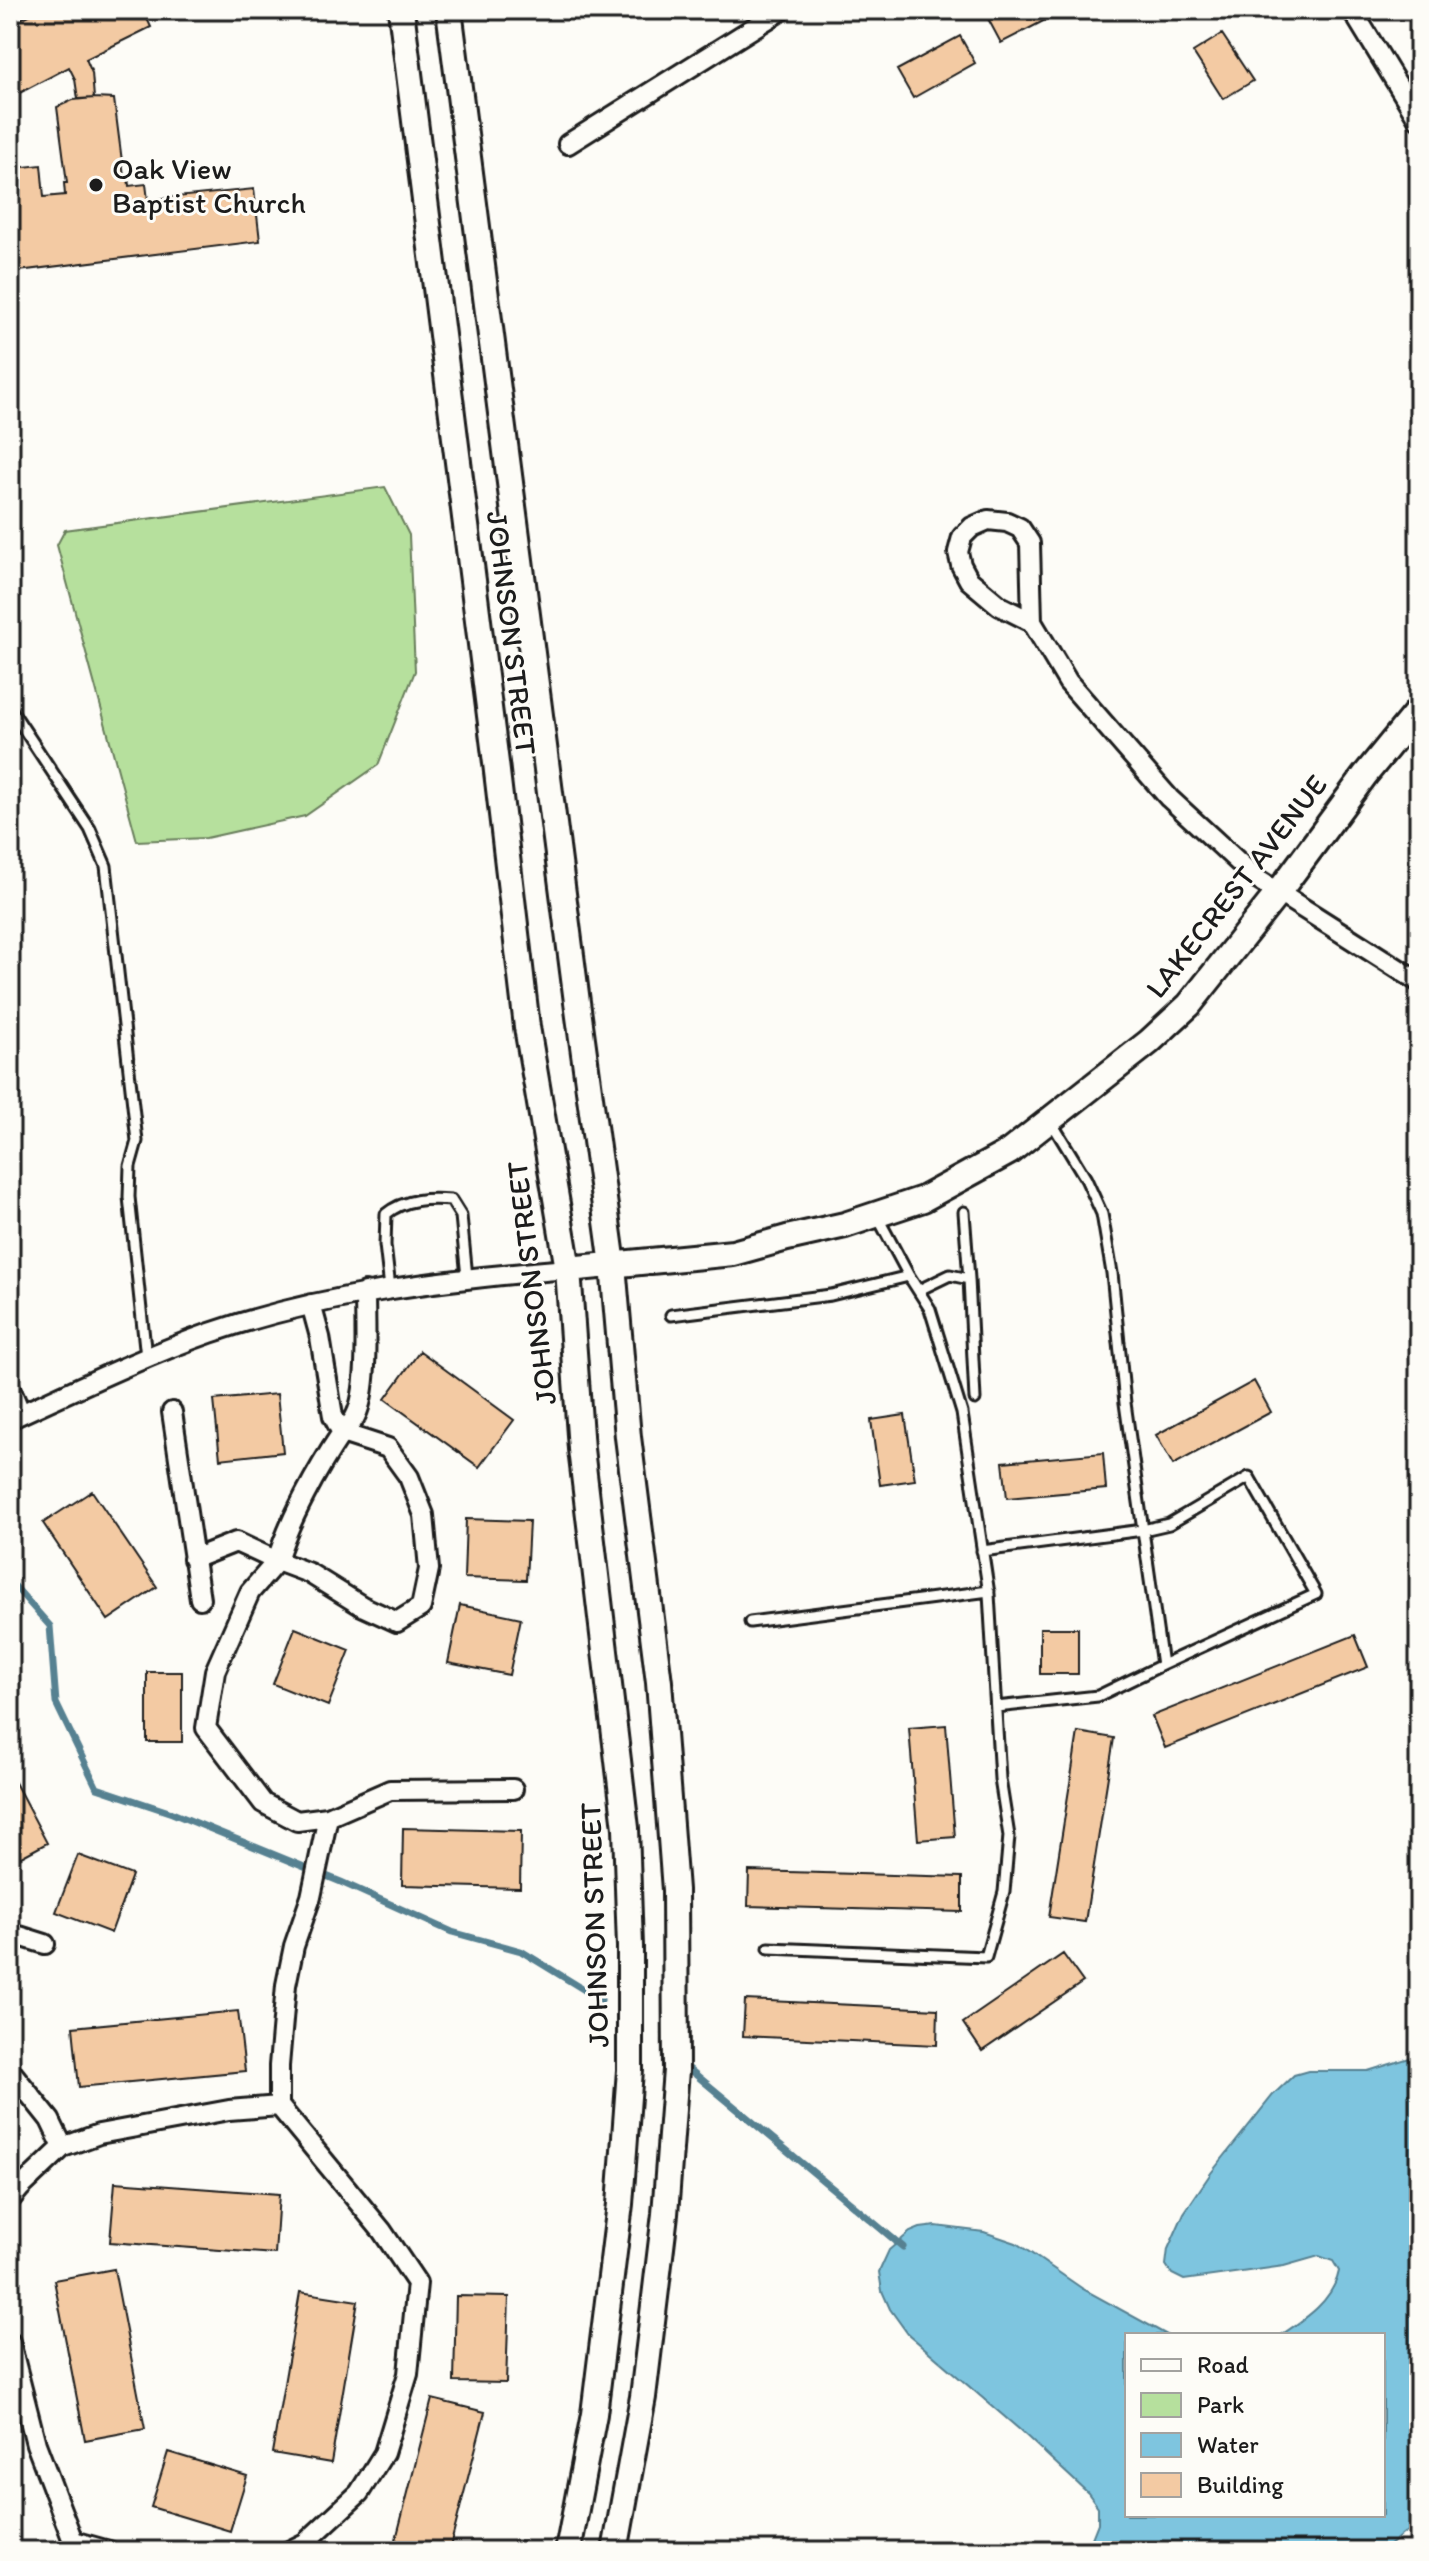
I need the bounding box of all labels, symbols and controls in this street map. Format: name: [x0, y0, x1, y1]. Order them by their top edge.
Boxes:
place label: Oak View Baptist Church: [112, 150, 306, 221]
marker: Oak View Baptist Church: [87, 176, 105, 194]
street label: JOHNSON STREET: [479, 509, 545, 757]
street label: LAKECREST AVENUE: [1137, 767, 1335, 1005]
street label: JOHNSON STREET: [498, 1159, 564, 1407]
street label: JOHNSON STREET: [571, 1802, 617, 2048]
legend: [1125, 2333, 1385, 2517]
text: Road: [1197, 2350, 1249, 2379]
text: Park: [1197, 2390, 1244, 2419]
text: Water: [1197, 2430, 1259, 2459]
text: Building: [1197, 2470, 1284, 2499]

